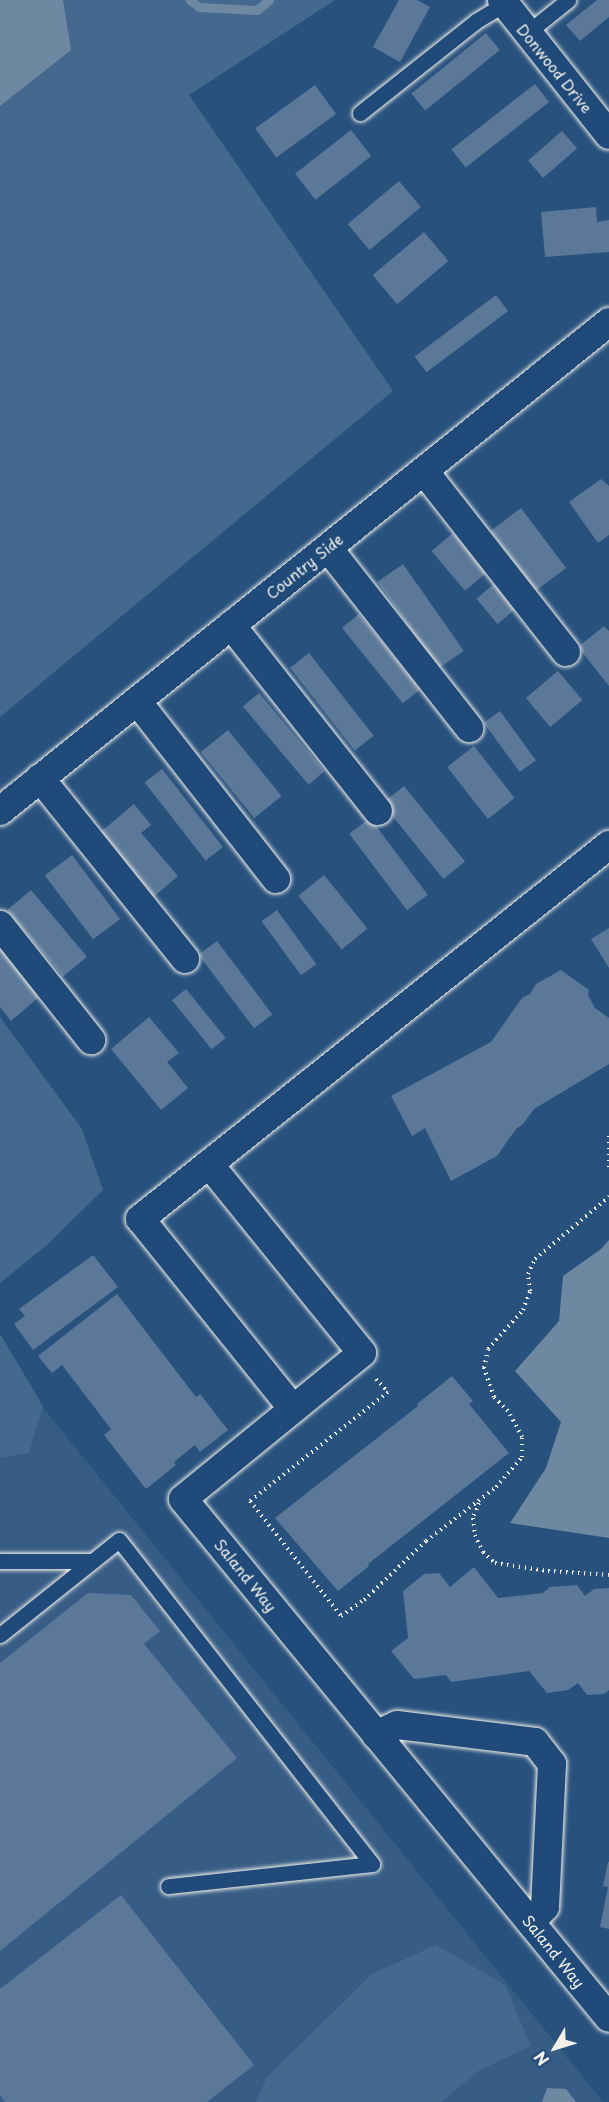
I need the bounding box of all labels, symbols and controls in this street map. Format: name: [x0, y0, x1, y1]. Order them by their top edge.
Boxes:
street label: Donwood Drive: [513, 20, 597, 116]
street label: Country Side: [262, 530, 346, 602]
street label: Saland Way: [211, 1535, 281, 1615]
street label: Saland Way: [519, 1911, 589, 1991]
north arrow: [525, 2018, 585, 2078]
text: N: [527, 2047, 554, 2071]

